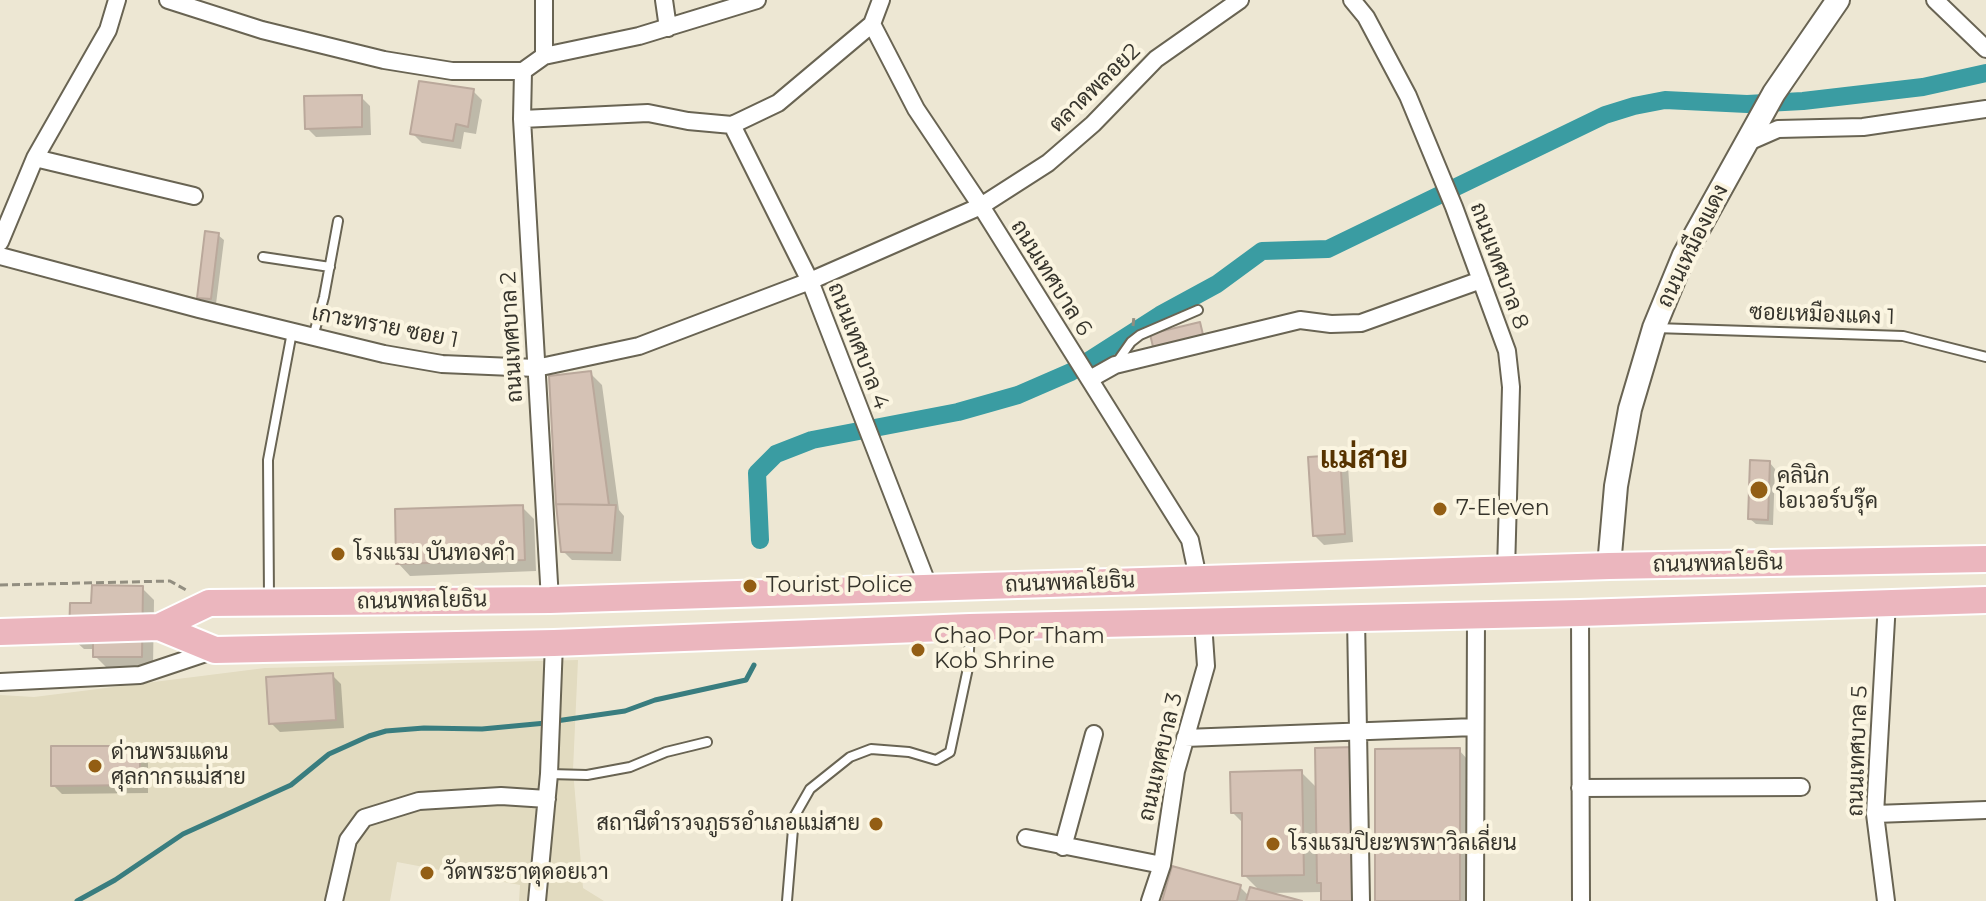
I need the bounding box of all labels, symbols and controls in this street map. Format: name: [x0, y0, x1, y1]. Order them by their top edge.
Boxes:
street label: ตลาดพลอย2: [1044, 38, 1146, 138]
street label: ถนนเหมืองแดง: [1652, 180, 1734, 312]
street label: ถนนเทศบาล 8: [1464, 199, 1534, 333]
street label: ถนนเทศบาล 6: [1005, 215, 1097, 341]
street label: ถนนเทศบาล 2: [495, 271, 529, 403]
street label: ถนนเทศบาล 4: [822, 279, 894, 413]
street label: ซอยเหมืองแดง 1: [1749, 299, 1895, 331]
street label: เกาะทราย ซอย 1: [309, 300, 461, 354]
district label: แม่สาย: [1320, 441, 1408, 477]
place label: คลินิก โอเวอร์บรุ๊ค: [1777, 464, 1878, 516]
marker: คลินิก โอเวอร์บรุ๊ค: [1748, 479, 1770, 501]
place label: 7-Eleven: [1456, 496, 1550, 522]
marker: 7-Eleven: [1431, 500, 1449, 518]
place label: โรงแรม บันทองคํา: [354, 541, 515, 567]
marker: โรงแรม บันทองคํา: [329, 545, 347, 563]
street label: ถนนพหลโยธิน: [1653, 550, 1783, 578]
street label: ถนนพหลโยธิน: [1004, 568, 1136, 598]
place label: Tourist Police: [766, 573, 913, 599]
marker: Tourist Police: [741, 577, 759, 595]
street label: ถนนพหลโยธิน: [357, 587, 487, 615]
place label: Chao Por Tham Kob Shrine: [934, 624, 1105, 676]
marker: Chao Por Tham Kob Shrine: [909, 641, 927, 659]
street label: ถนนเทศบาล 5: [1843, 685, 1873, 817]
street label: ถนนเทศบาล 3: [1133, 690, 1189, 824]
place label: ด่านพรมแดน ศุลกากรแม่สาย: [111, 740, 246, 792]
marker: ด่านพรมแดน ศุลกากรแม่สาย: [86, 757, 104, 775]
place label: สถานีตำรวจภูธรอำเภอแม่สาย: [596, 811, 860, 837]
marker: สถานีตำรวจภูธรอำเภอแม่สาย: [867, 815, 885, 833]
place label: โรงแรมปิยะพรพาวิลเลี่ยน: [1289, 831, 1517, 857]
marker: โรงแรมปิยะพรพาวิลเลี่ยน: [1264, 835, 1282, 853]
place label: วัดพระธาตุดอยเวา: [443, 860, 609, 886]
marker: วัดพระธาตุดอยเวา: [418, 864, 436, 882]

